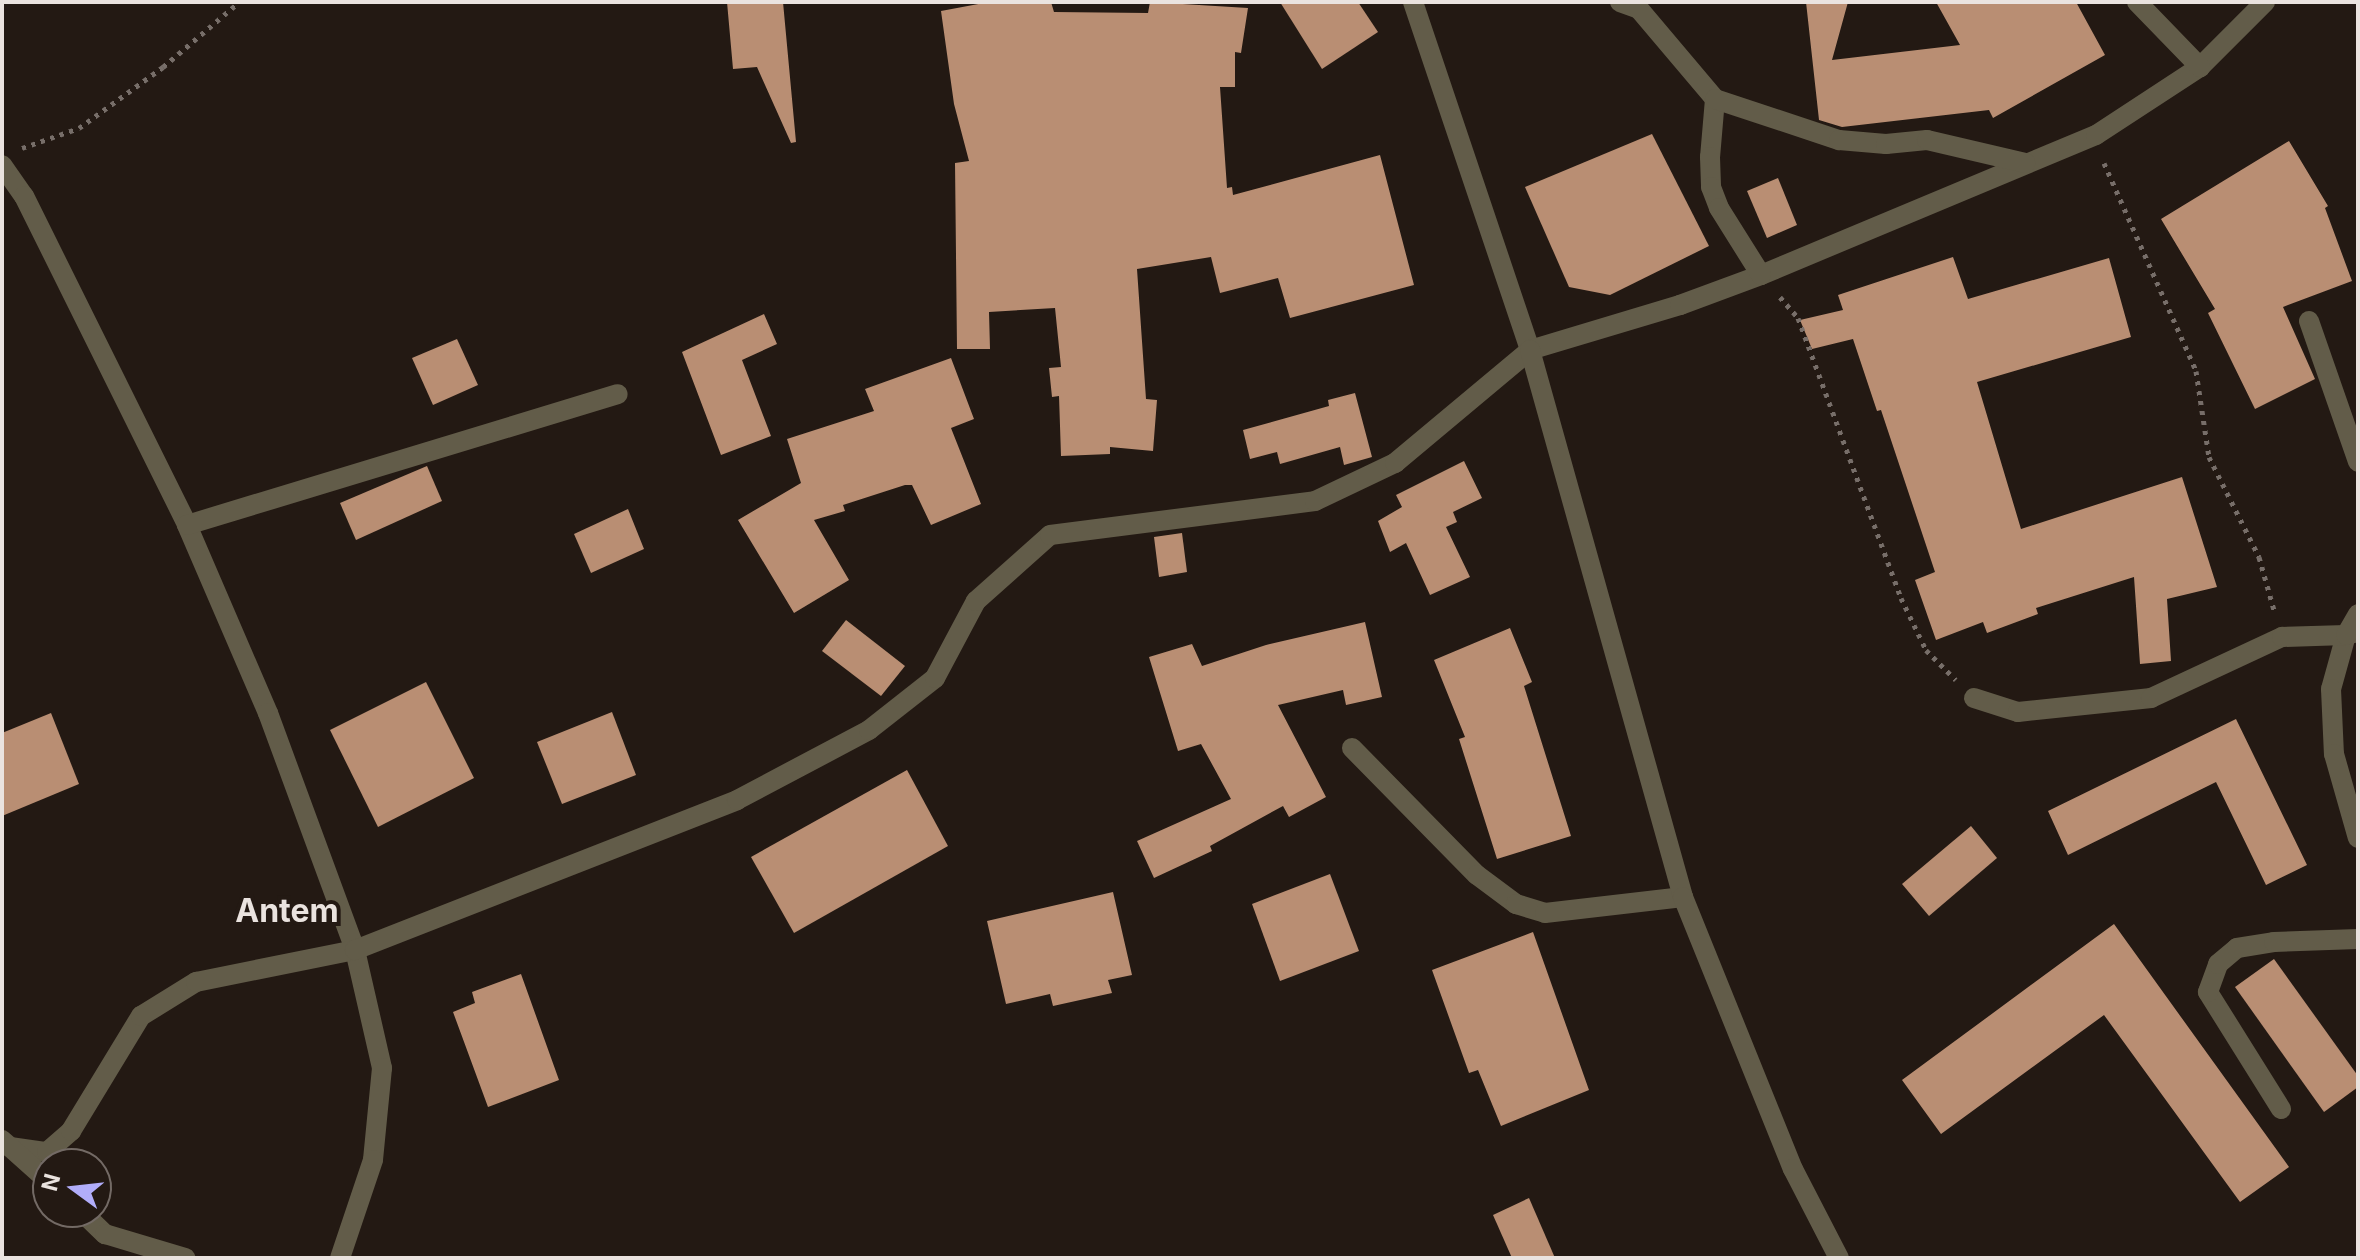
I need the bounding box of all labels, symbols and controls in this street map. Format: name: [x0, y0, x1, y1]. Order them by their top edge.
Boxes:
district label: Antem: [235, 892, 339, 930]
north arrow: [32, 1148, 112, 1228]
text: N: [36, 1171, 65, 1194]

